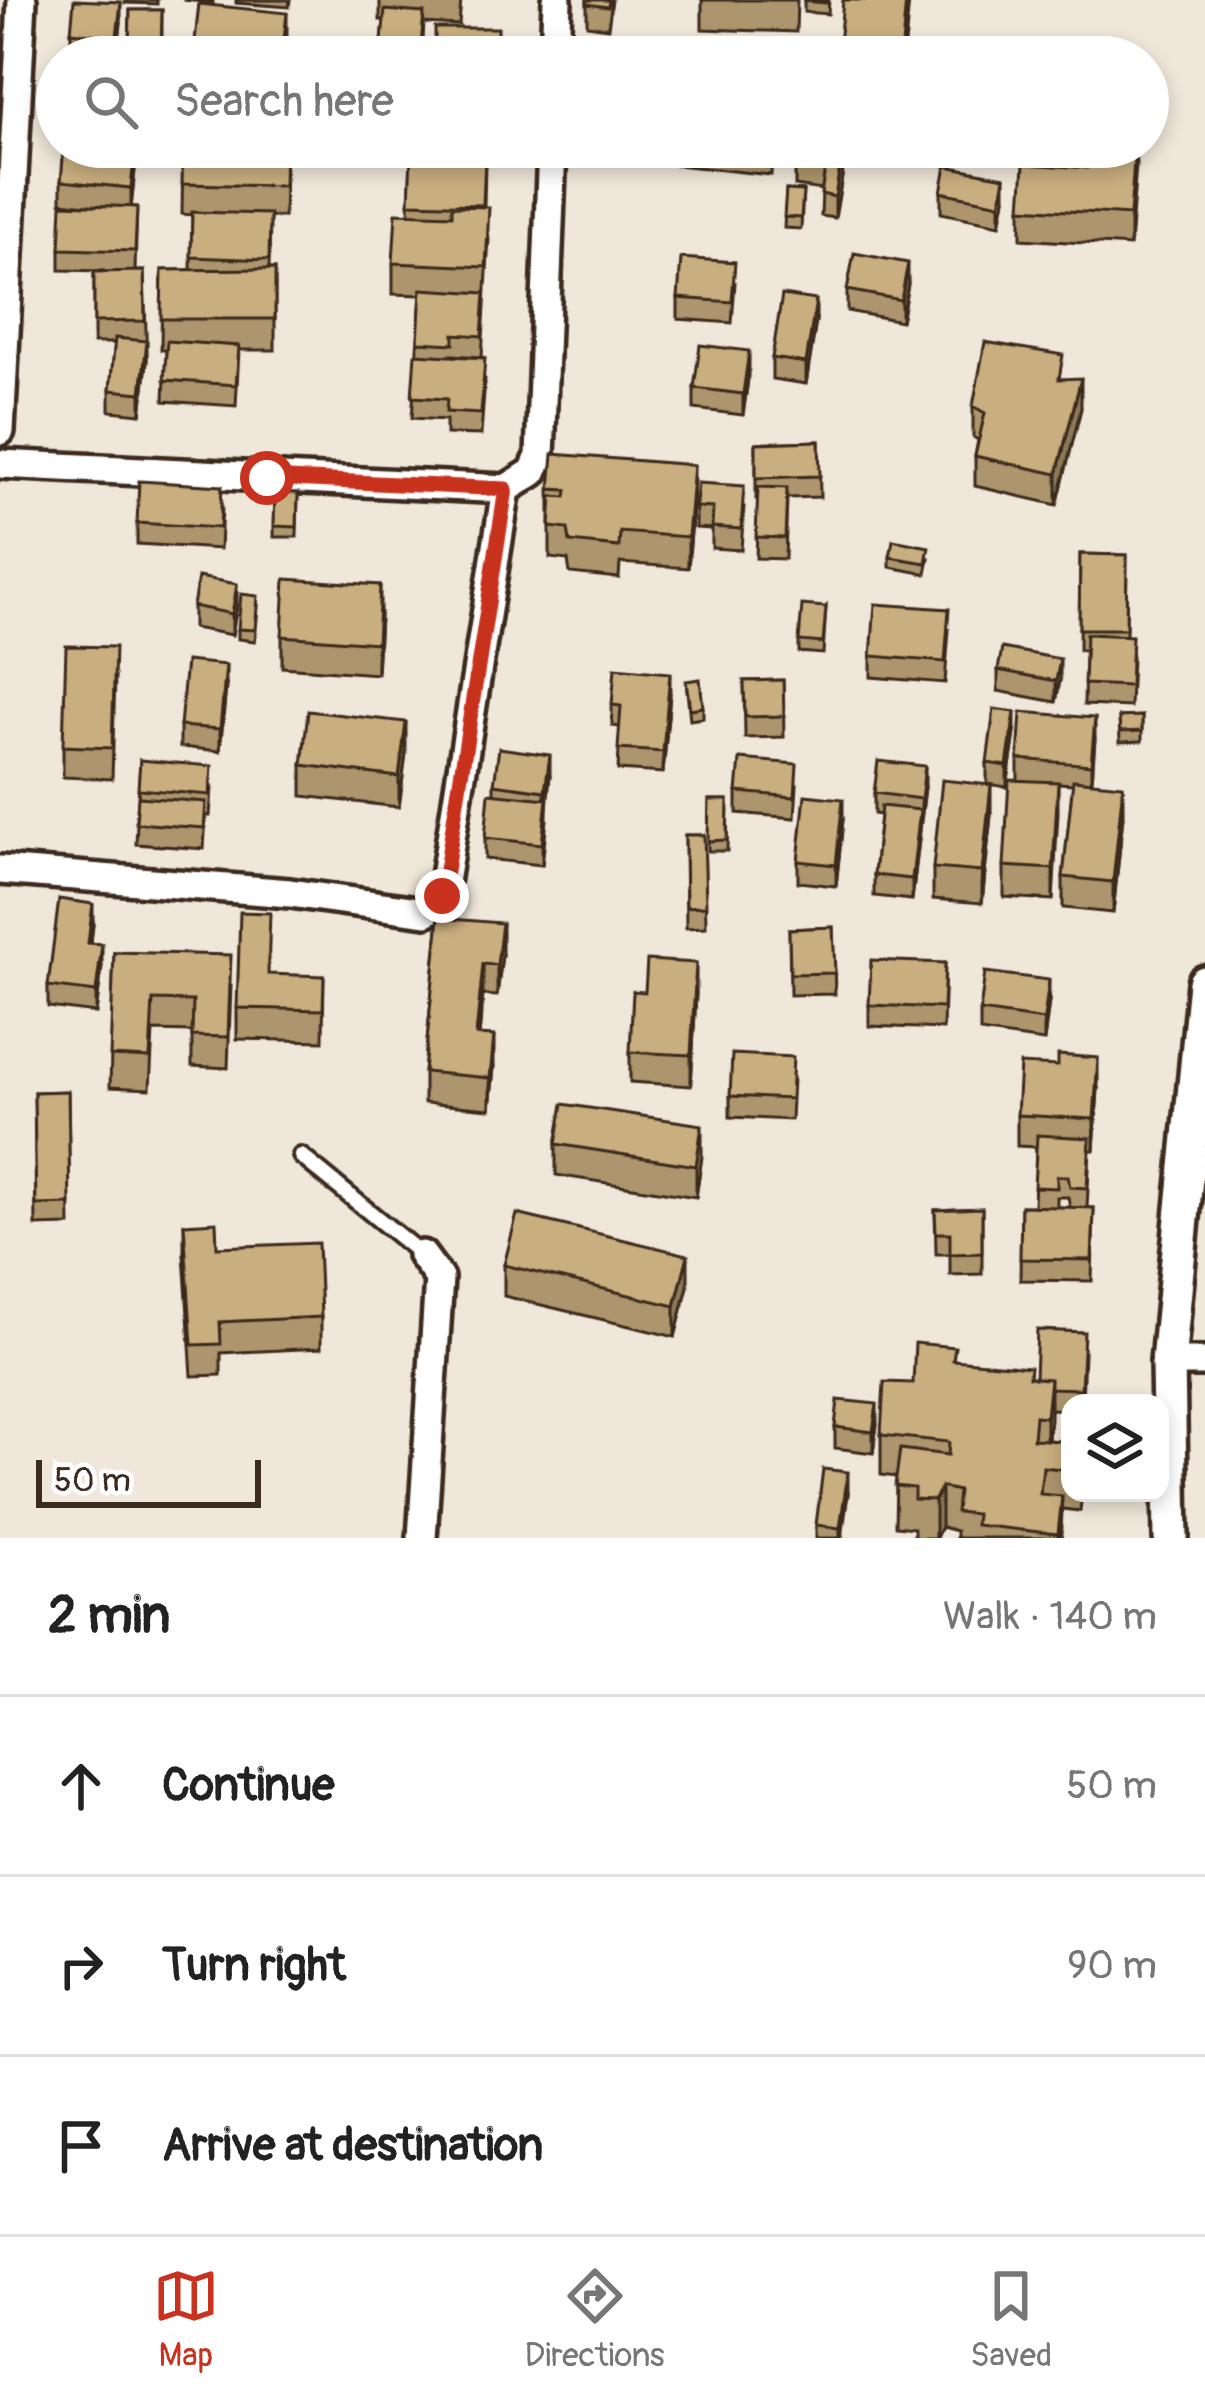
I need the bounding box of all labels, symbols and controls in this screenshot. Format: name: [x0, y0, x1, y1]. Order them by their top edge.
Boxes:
search box: [36, 36, 1169, 168]
icon: search: [78, 69, 144, 135]
text: Search here: [174, 74, 394, 130]
route start: [240, 451, 294, 505]
route end: [415, 869, 469, 923]
map controls: [1061, 1394, 1169, 1502]
button: layers: [1061, 1394, 1169, 1502]
scale bar: [36, 1454, 261, 1507]
text: 50 m: [54, 1460, 131, 1501]
text: 2 min: [48, 1584, 170, 1648]
text: Walk · 140 m: [943, 1592, 1157, 1641]
icon: ahead: [48, 1753, 114, 1819]
text: Continue: [162, 1758, 335, 1814]
text: 50 m: [1066, 1761, 1157, 1810]
icon: right: [48, 1933, 114, 1999]
text: Turn right: [162, 1938, 346, 1994]
text: 90 m: [1067, 1941, 1157, 1990]
icon: arrive: [48, 2113, 114, 2179]
text: Arrive at destination: [162, 2118, 543, 2174]
tab: Map: [153, 2263, 219, 2376]
tab: Directions: [525, 2263, 665, 2376]
tab: Saved: [970, 2263, 1052, 2376]

